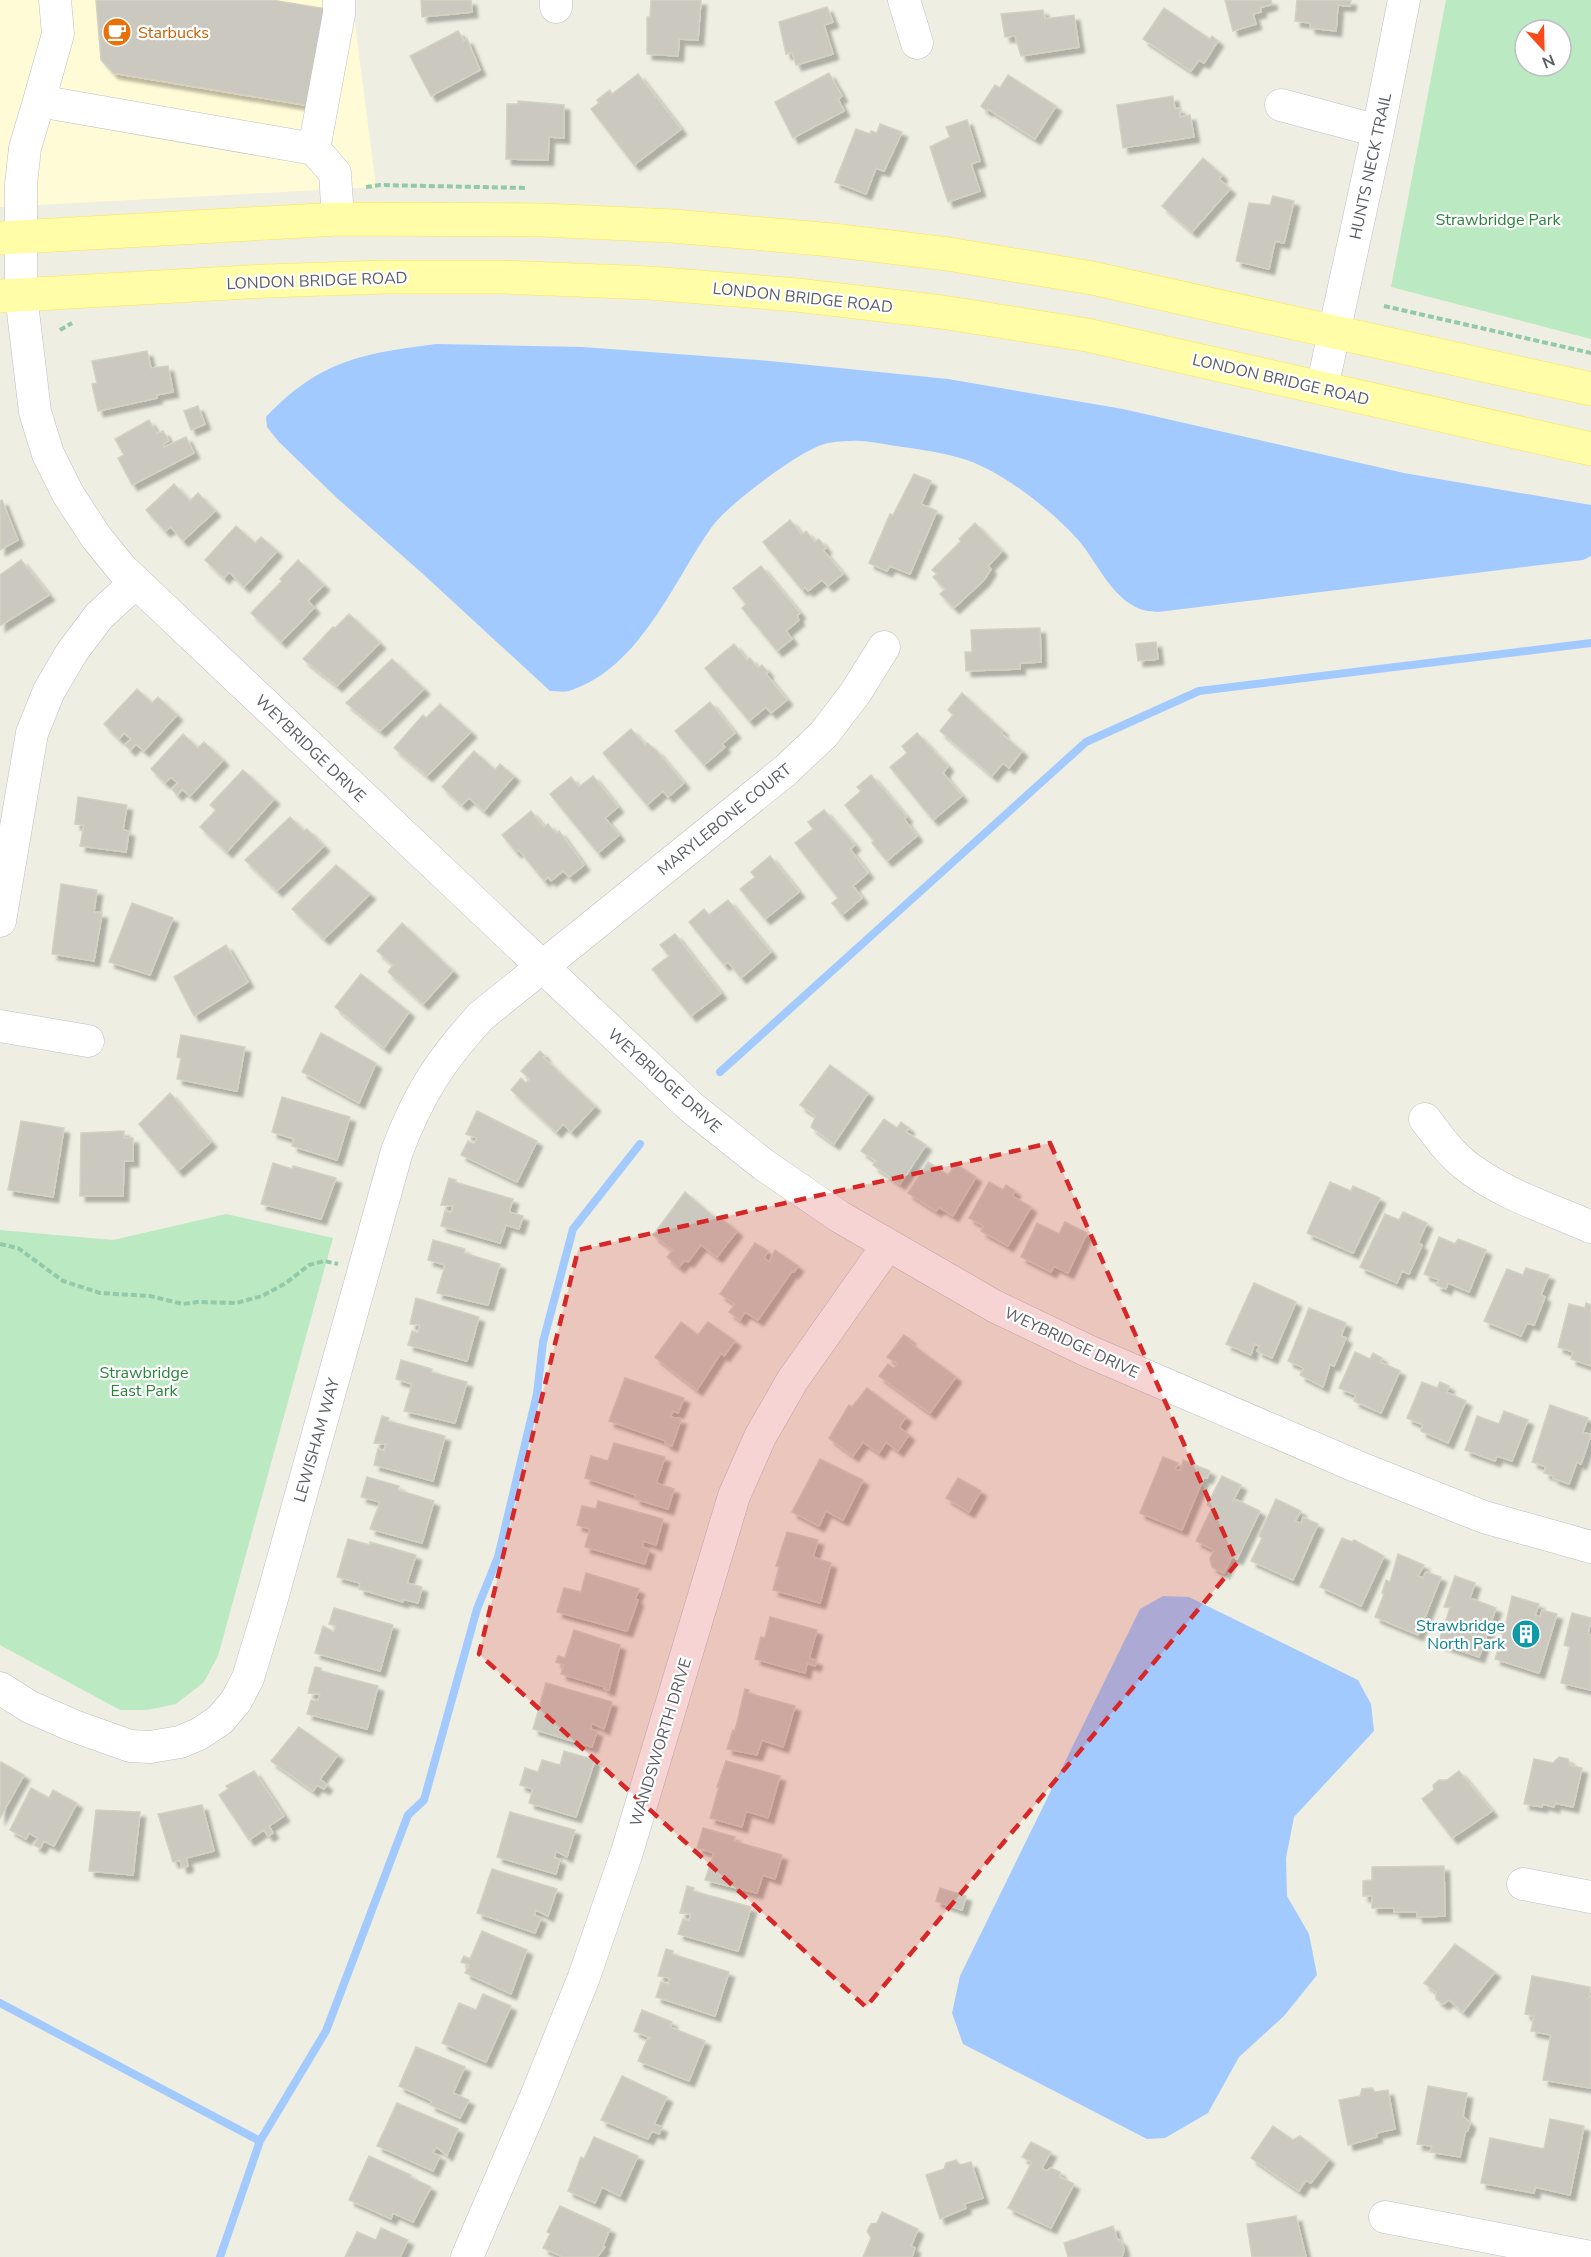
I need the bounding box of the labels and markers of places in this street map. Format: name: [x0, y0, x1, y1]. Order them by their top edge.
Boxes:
cafe icon: Starbucks: [101, 16, 133, 48]
place label: Starbucks: [138, 22, 209, 44]
place label: Strawbridge North Park: [1416, 1615, 1506, 1655]
building icon: Strawbridge North Park: [1510, 1618, 1542, 1650]

